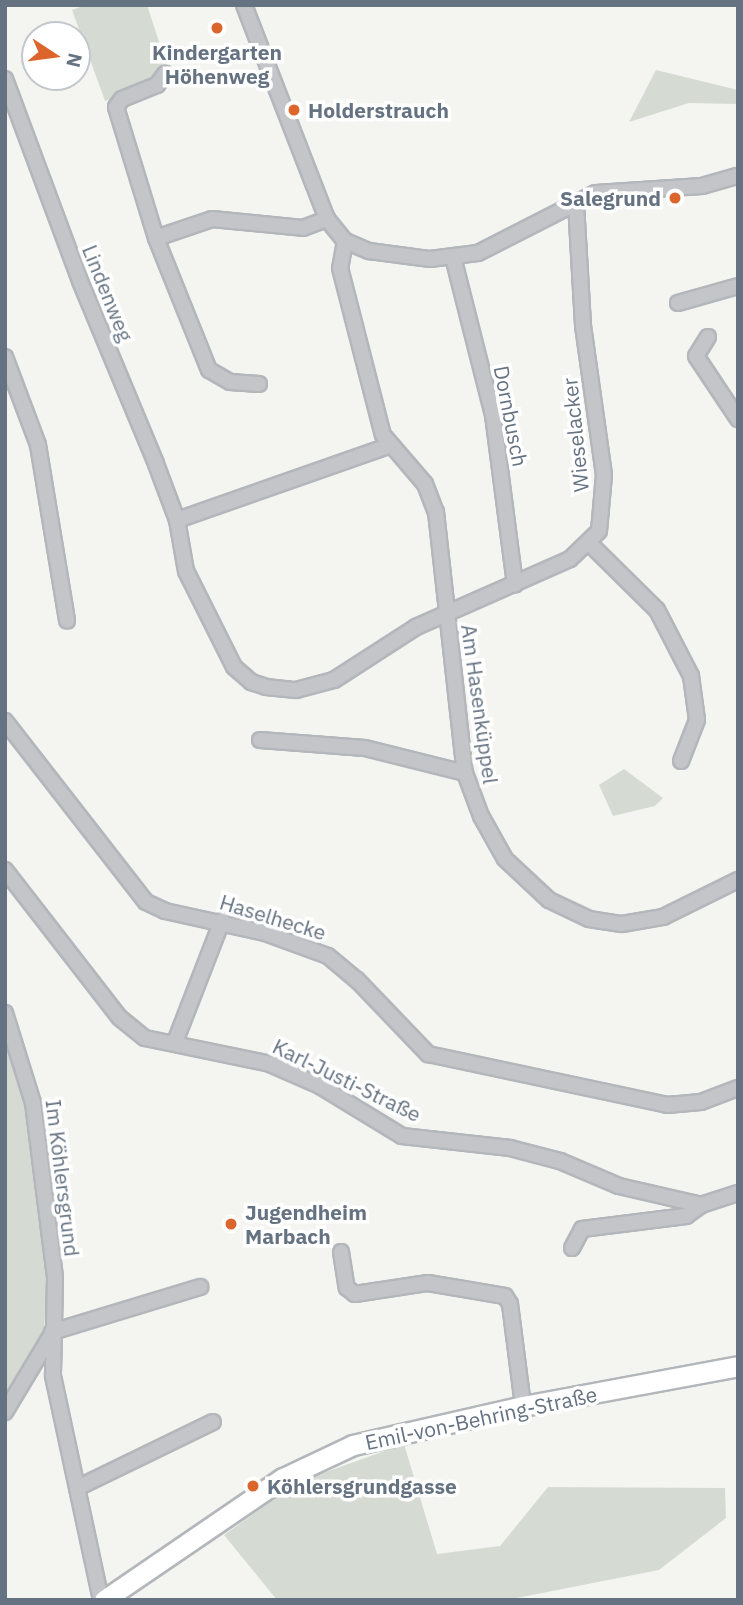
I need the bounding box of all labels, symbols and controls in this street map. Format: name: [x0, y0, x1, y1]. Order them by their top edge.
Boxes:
marker: Kindergarten Höhenweg: [209, 20, 225, 36]
north arrow: [21, 21, 91, 91]
place label: Kindergarten Höhenweg: [152, 39, 282, 89]
text: N: [61, 51, 88, 70]
place label: Holderstrauch: [308, 97, 449, 123]
marker: Holderstrauch: [286, 102, 302, 118]
place label: Salegrund: [560, 185, 661, 211]
marker: Salegrund: [667, 190, 683, 206]
street label: Lindenweg: [77, 241, 139, 345]
street label: Dornbusch: [489, 363, 533, 469]
street label: Wieselacker: [556, 377, 594, 493]
street label: Am Hasenküppel: [456, 623, 504, 785]
street label: Haselhecke: [217, 889, 329, 945]
street label: Karl-Justi-Straße: [269, 1033, 425, 1127]
street label: Im Köhlersgrund: [41, 1098, 85, 1258]
place label: Jugendheim Marbach: [245, 1199, 367, 1249]
marker: Jugendheim Marbach: [223, 1216, 239, 1232]
street label: Emil-von-Behring-Straße: [363, 1381, 599, 1455]
place label: Köhlersgrundgasse: [267, 1473, 457, 1499]
marker: Köhlersgrundgasse: [245, 1478, 261, 1494]

